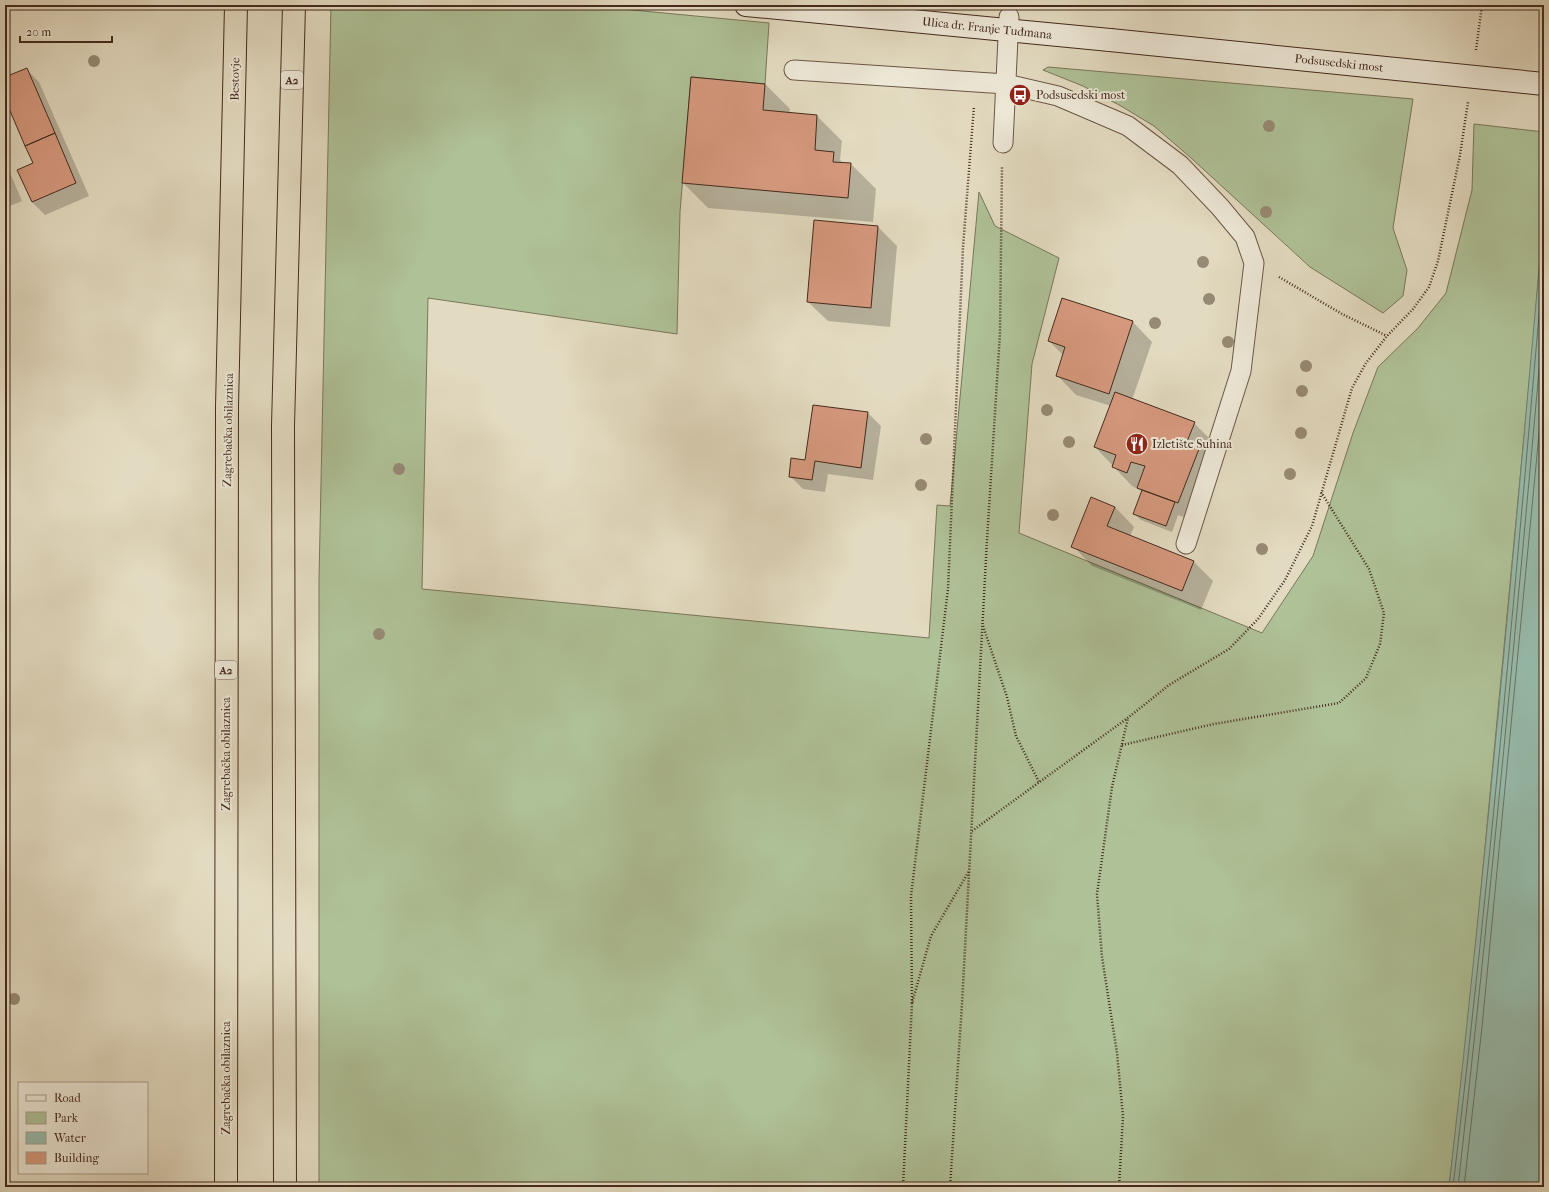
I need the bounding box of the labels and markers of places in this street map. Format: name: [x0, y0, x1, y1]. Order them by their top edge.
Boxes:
bus stop icon: Podsusedski most: [1007, 82, 1033, 108]
place label: Podsusedski most: [1036, 88, 1126, 102]
restaurant icon: Izletište Suhina: [1124, 431, 1150, 457]
place label: Izletište Suhina: [1152, 437, 1232, 451]

